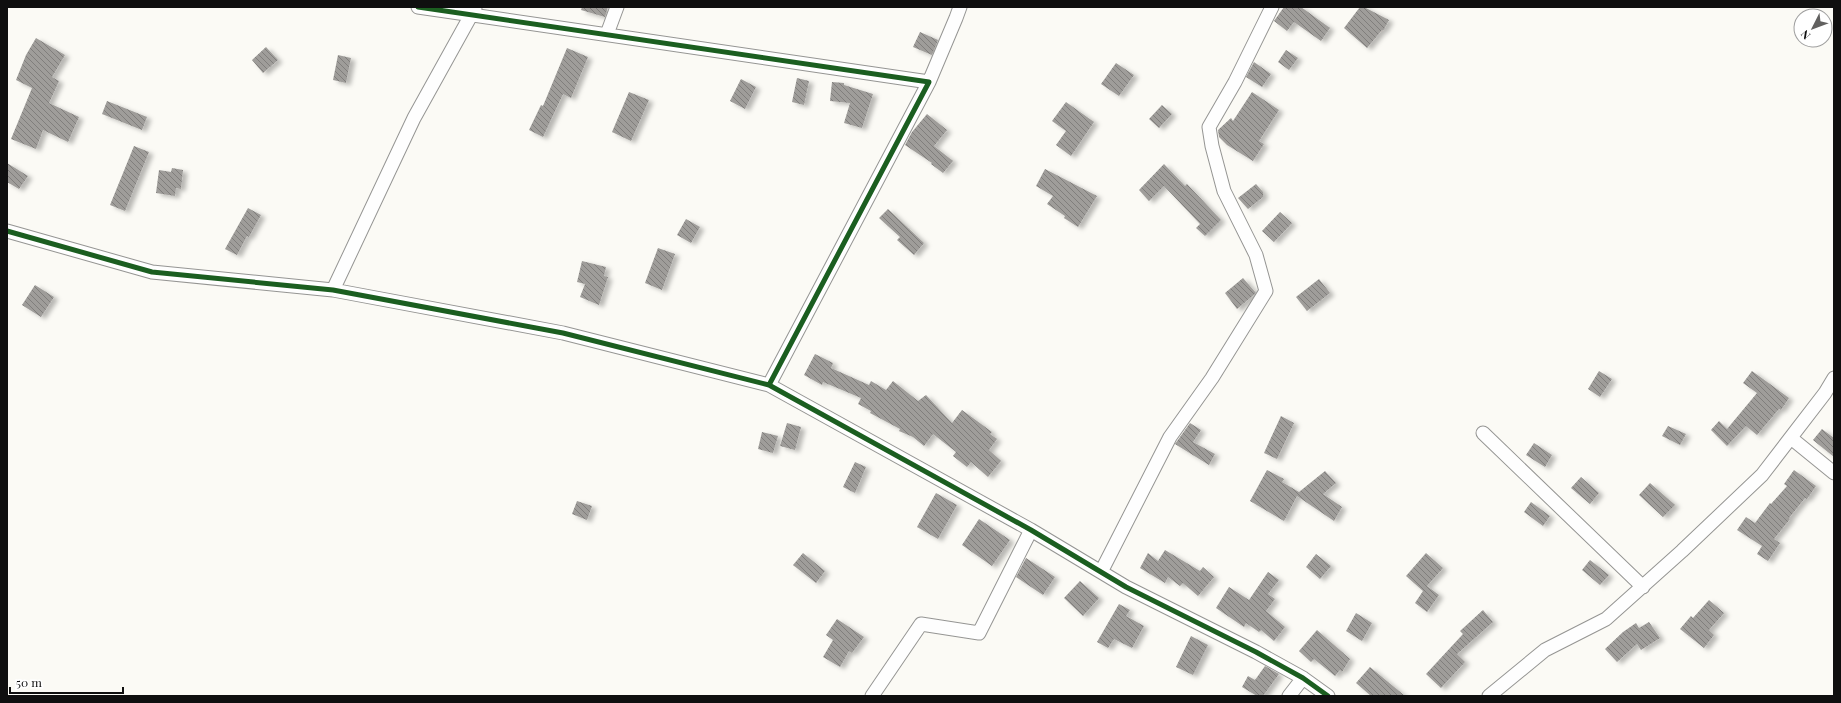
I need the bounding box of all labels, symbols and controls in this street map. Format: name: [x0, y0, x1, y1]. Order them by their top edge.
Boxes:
north arrow: [1793, 8, 1833, 48]
text: N: [1797, 27, 1813, 43]
scale bar: [10, 669, 123, 695]
text: 50 m: [16, 674, 42, 690]

